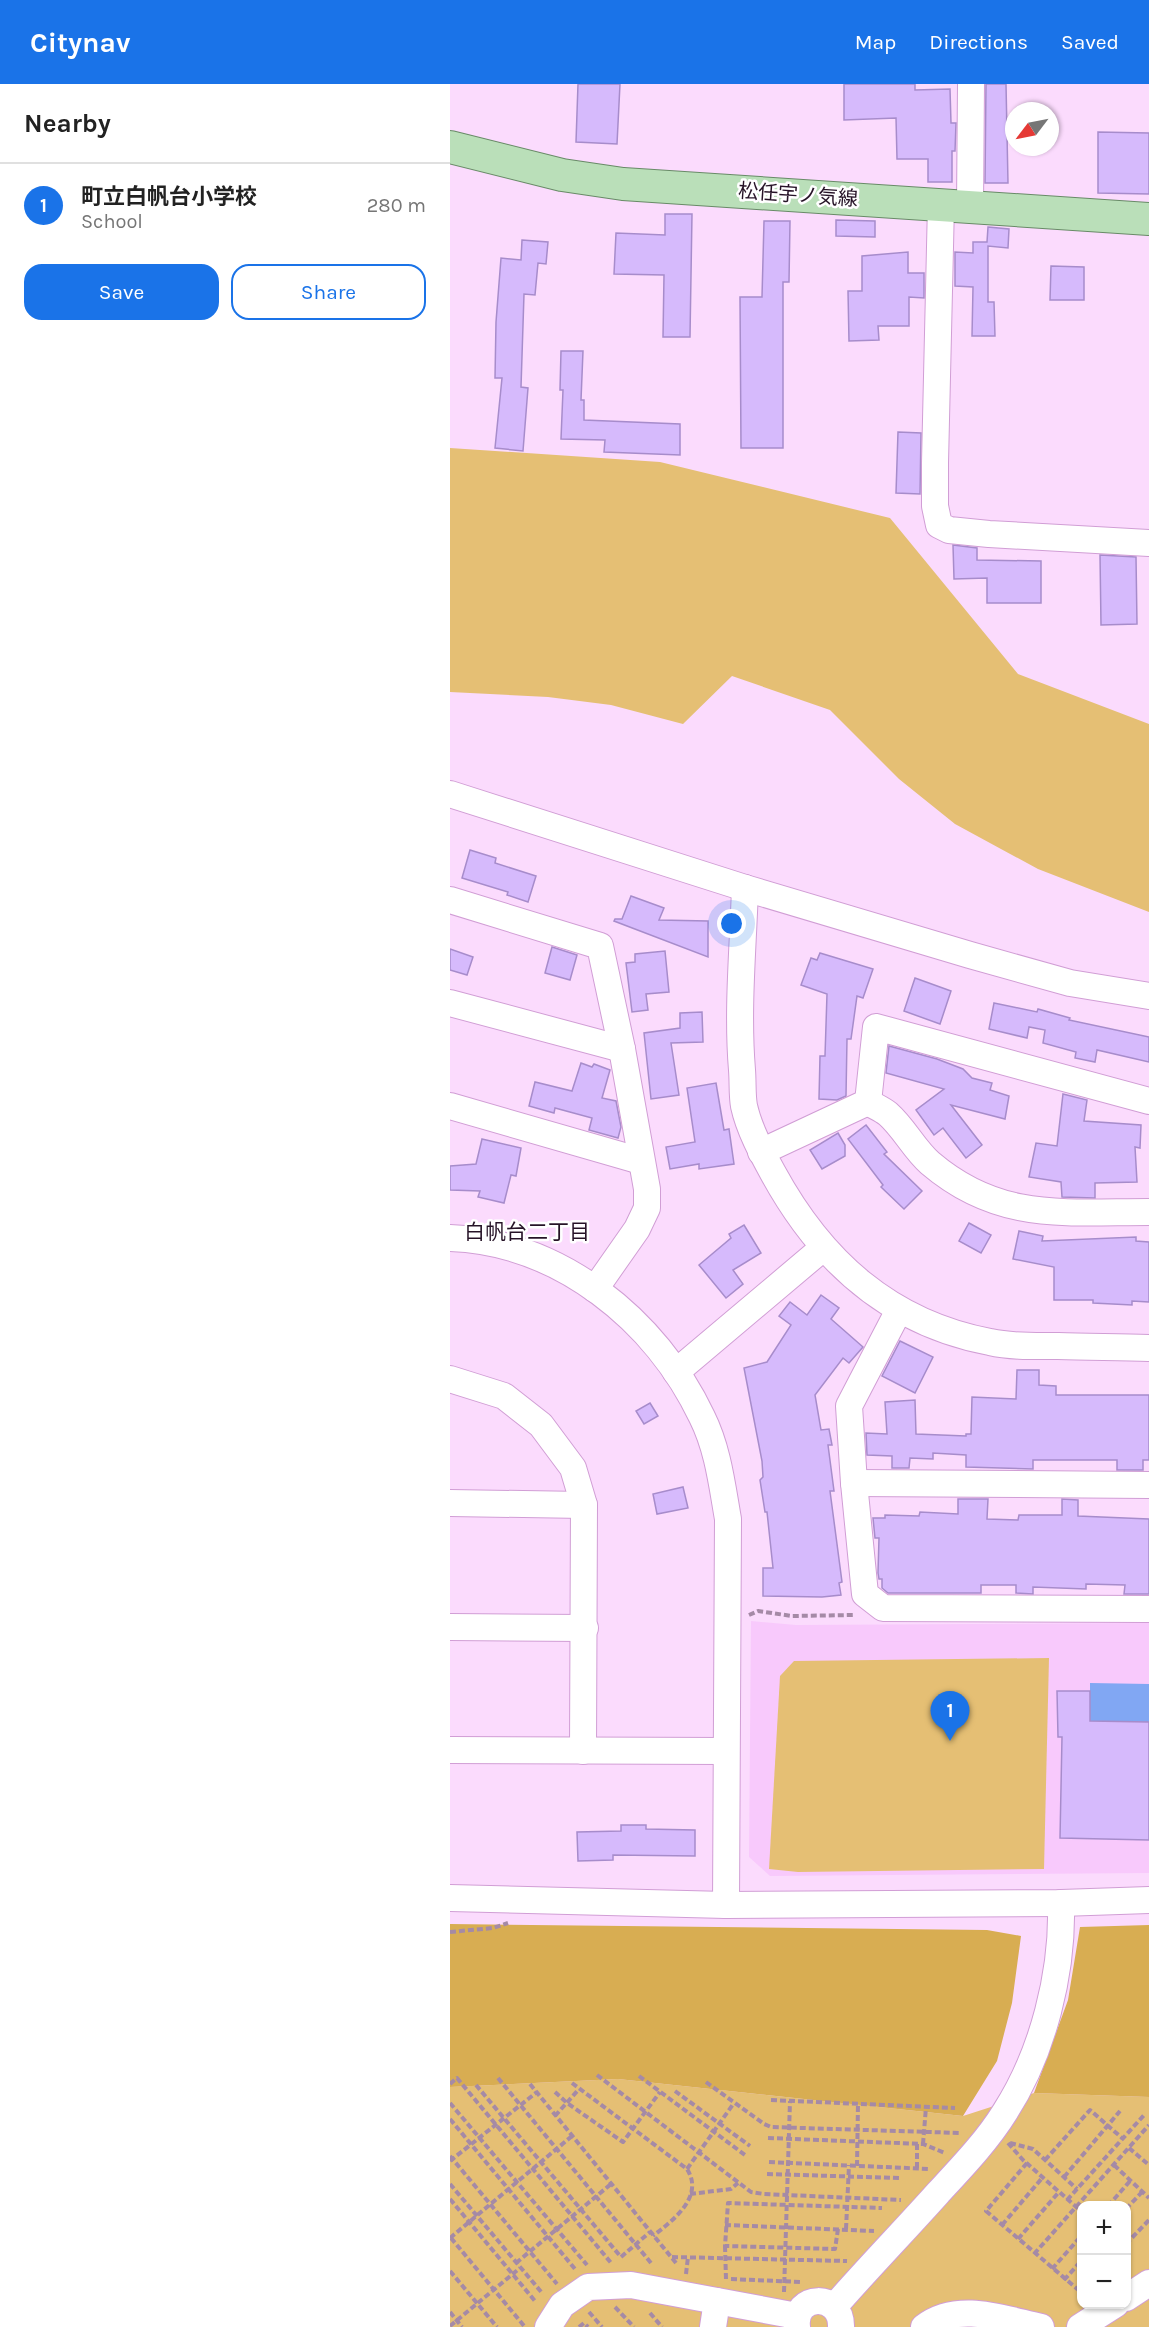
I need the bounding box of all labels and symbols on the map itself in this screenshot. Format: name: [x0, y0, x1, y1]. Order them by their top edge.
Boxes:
north arrow: [1005, 102, 1059, 156]
street label: 松任宇ノ気線: [737, 179, 859, 211]
your location: [717, 909, 746, 938]
district label: 白帆台二丁目: [464, 1220, 590, 1244]
pin: 1: [930, 1692, 970, 1741]

